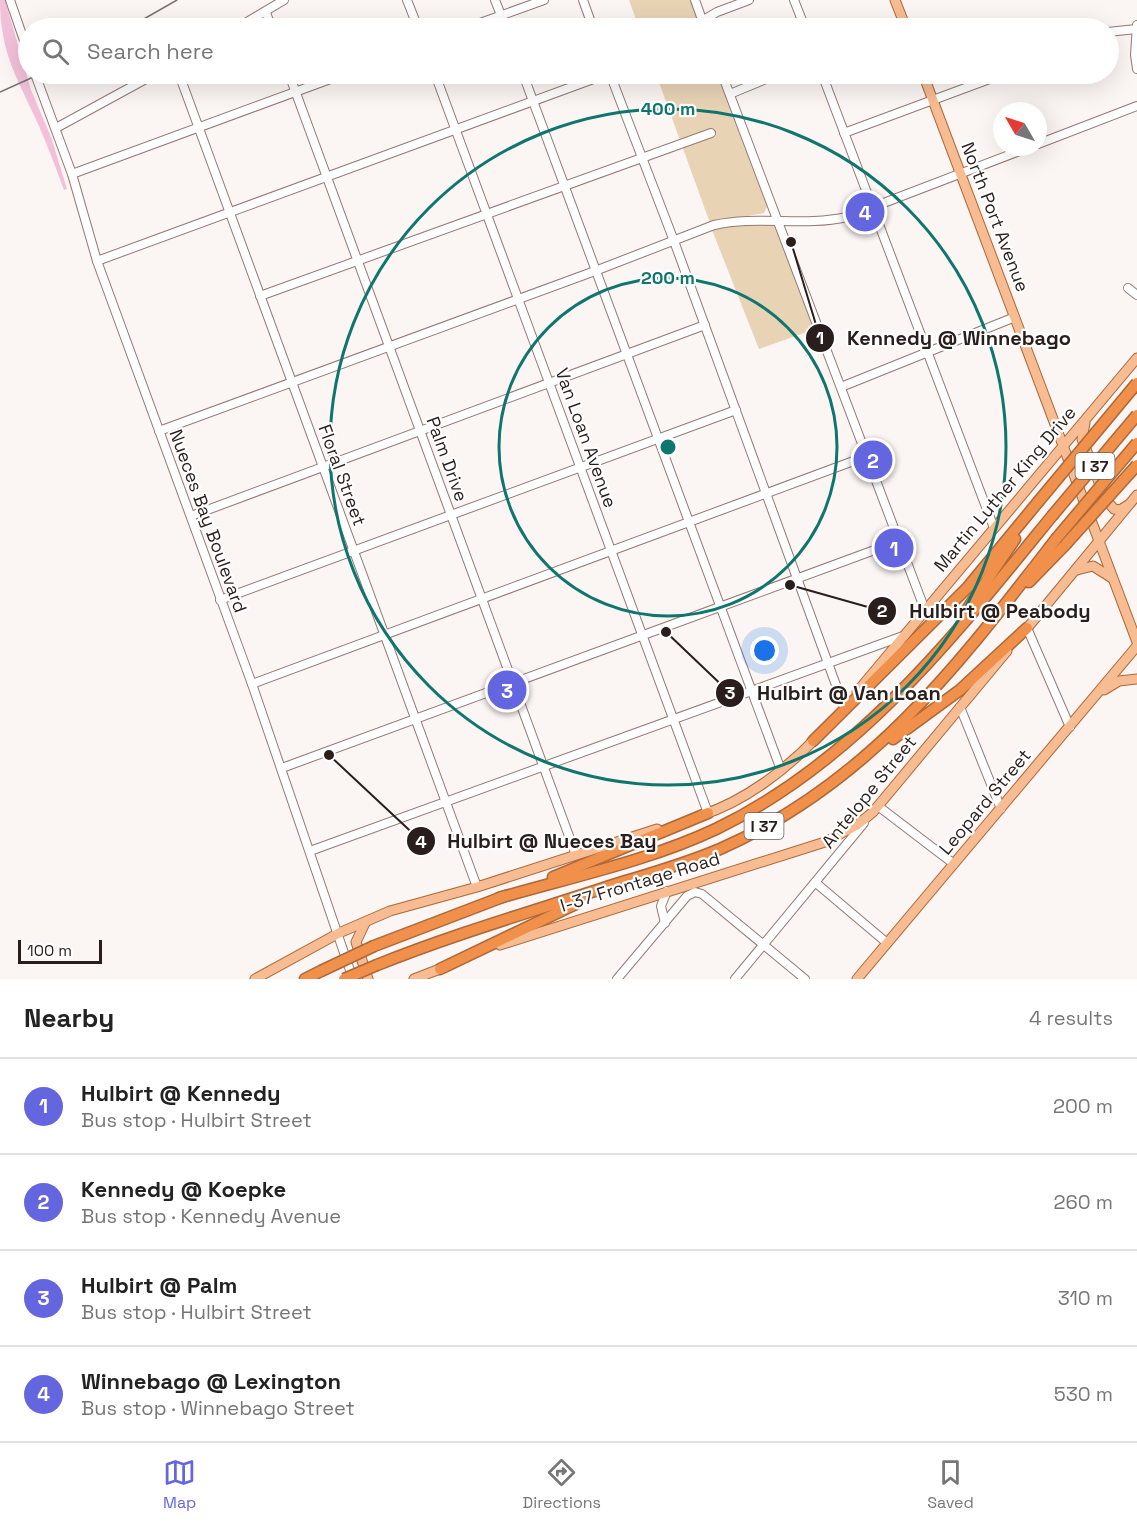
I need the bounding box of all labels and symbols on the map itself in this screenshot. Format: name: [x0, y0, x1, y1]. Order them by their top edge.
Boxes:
text: 400 m: [641, 97, 695, 120]
north arrow: [993, 102, 1047, 156]
street label: North Port Avenue: [956, 139, 1035, 295]
pin: 4: [846, 190, 884, 234]
text: 200 m: [641, 266, 695, 289]
callout: Kennedy @ Winnebago: [805, 319, 1083, 357]
text: Kennedy @ Winnebago: [847, 325, 1071, 351]
text: 1: [816, 326, 824, 349]
street label: Van Loan Avenue: [551, 365, 622, 511]
street label: Martin Luther King Drive: [929, 401, 1081, 576]
street label: Palm Drive: [422, 413, 473, 504]
street label: Floral Street: [314, 421, 371, 529]
street label: Nueces Bay Boulevard: [165, 426, 252, 616]
centre of rings: [658, 437, 678, 457]
pin: 2: [854, 438, 892, 482]
road number: I 37: [1076, 453, 1114, 479]
pin: 1: [874, 526, 914, 570]
callout: Hulbirt @ Peabody: [867, 592, 1102, 630]
text: Hulbirt @ Peabody: [909, 598, 1091, 624]
text: 2: [877, 599, 888, 622]
your location: [750, 636, 779, 665]
pin: 3: [488, 668, 526, 712]
callout: Hulbirt @ Van Loan: [715, 674, 953, 712]
text: Hulbirt @ Van Loan: [757, 680, 941, 706]
text: 3: [725, 681, 736, 704]
street label: Antelope Street: [816, 731, 921, 853]
street label: Leopard Street: [934, 744, 1036, 859]
road number: I 37: [744, 813, 783, 839]
callout: Hulbirt @ Nueces Bay: [406, 822, 669, 860]
text: Hulbirt @ Nueces Bay: [447, 828, 657, 854]
text: 4: [415, 830, 427, 853]
street label: I-37 Frontage Road: [557, 846, 722, 917]
scale bar: [18, 937, 102, 964]

